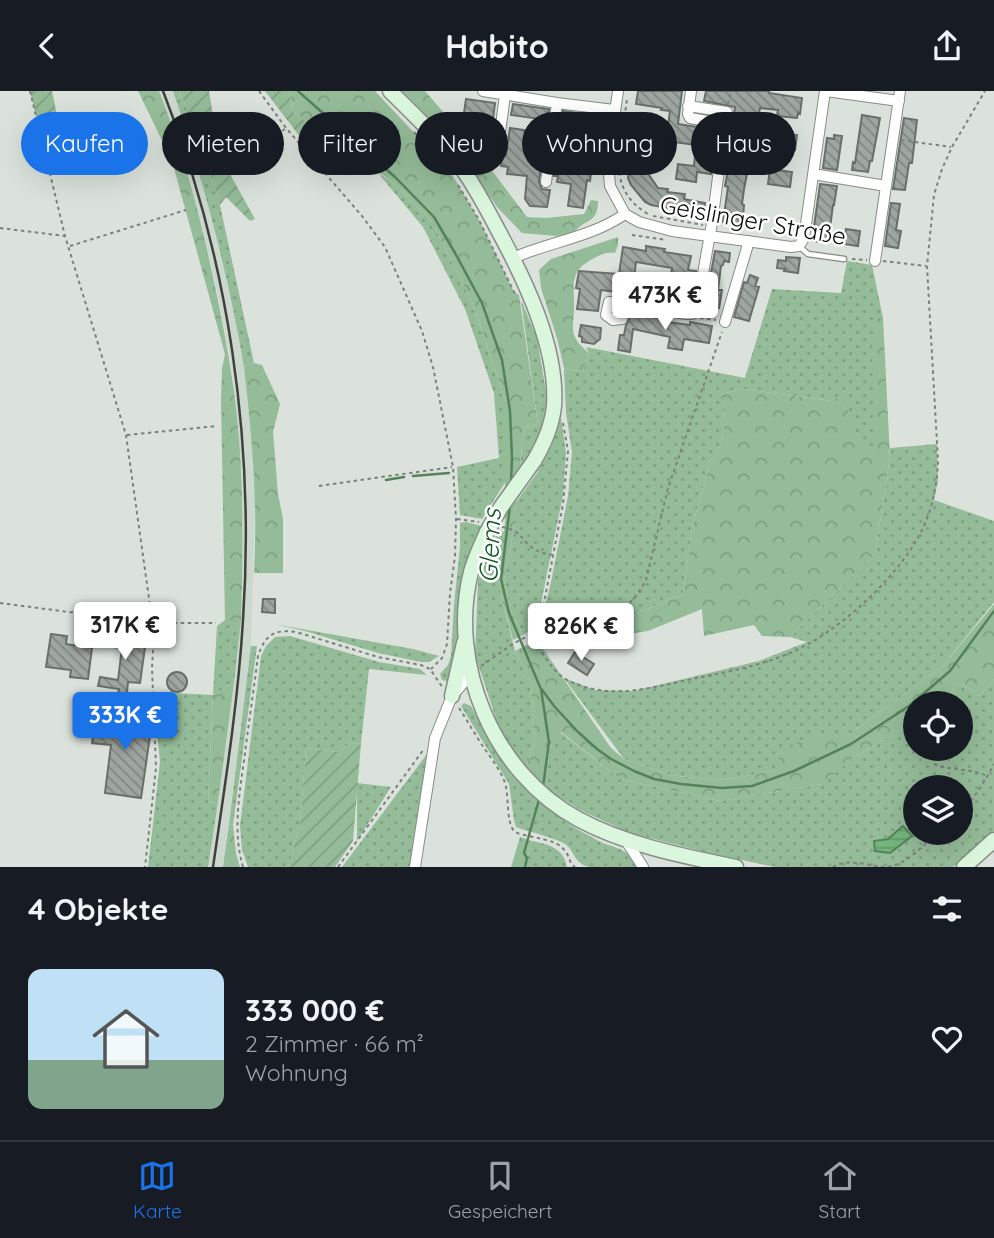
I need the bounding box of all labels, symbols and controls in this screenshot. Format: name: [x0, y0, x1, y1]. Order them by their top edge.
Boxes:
text: Habito: [445, 26, 549, 66]
icon: back: [28, 27, 66, 65]
icon: share: [928, 27, 966, 65]
chip: Kaufen: [21, 112, 148, 175]
chip: Mieten: [162, 112, 284, 175]
chip: Filter: [298, 112, 401, 175]
chip: Neu: [415, 112, 508, 175]
chip: Wohnung: [522, 112, 677, 175]
chip: Haus: [691, 112, 796, 175]
street label: Geislinger Straße: [658, 189, 848, 251]
pin: 473K €: [608, 273, 722, 332]
text: 473K €: [628, 280, 702, 309]
water label: Glems: [471, 506, 508, 584]
pin: 317K €: [68, 603, 182, 662]
pin: 826K €: [524, 603, 638, 663]
text: 317K €: [90, 610, 160, 639]
text: 826K €: [544, 611, 618, 640]
map controls: [903, 691, 973, 845]
button: locate: [903, 691, 973, 761]
pin: 333K €: [68, 693, 182, 752]
text: 333K €: [89, 700, 161, 729]
button: layers: [903, 775, 973, 845]
text: 4 Objekte: [28, 890, 169, 928]
icon: filters: [928, 890, 966, 928]
text: 333 000 €: [245, 991, 384, 1029]
icon: home: [84, 997, 168, 1081]
icon: heart: [928, 1020, 966, 1058]
text: 2 Zimmer · 66 m²: [245, 1029, 424, 1058]
text: Wohnung: [245, 1058, 348, 1087]
tab: Karte: [133, 1157, 182, 1223]
tab: Gespeichert: [448, 1157, 552, 1223]
tab: Start: [819, 1157, 861, 1223]

